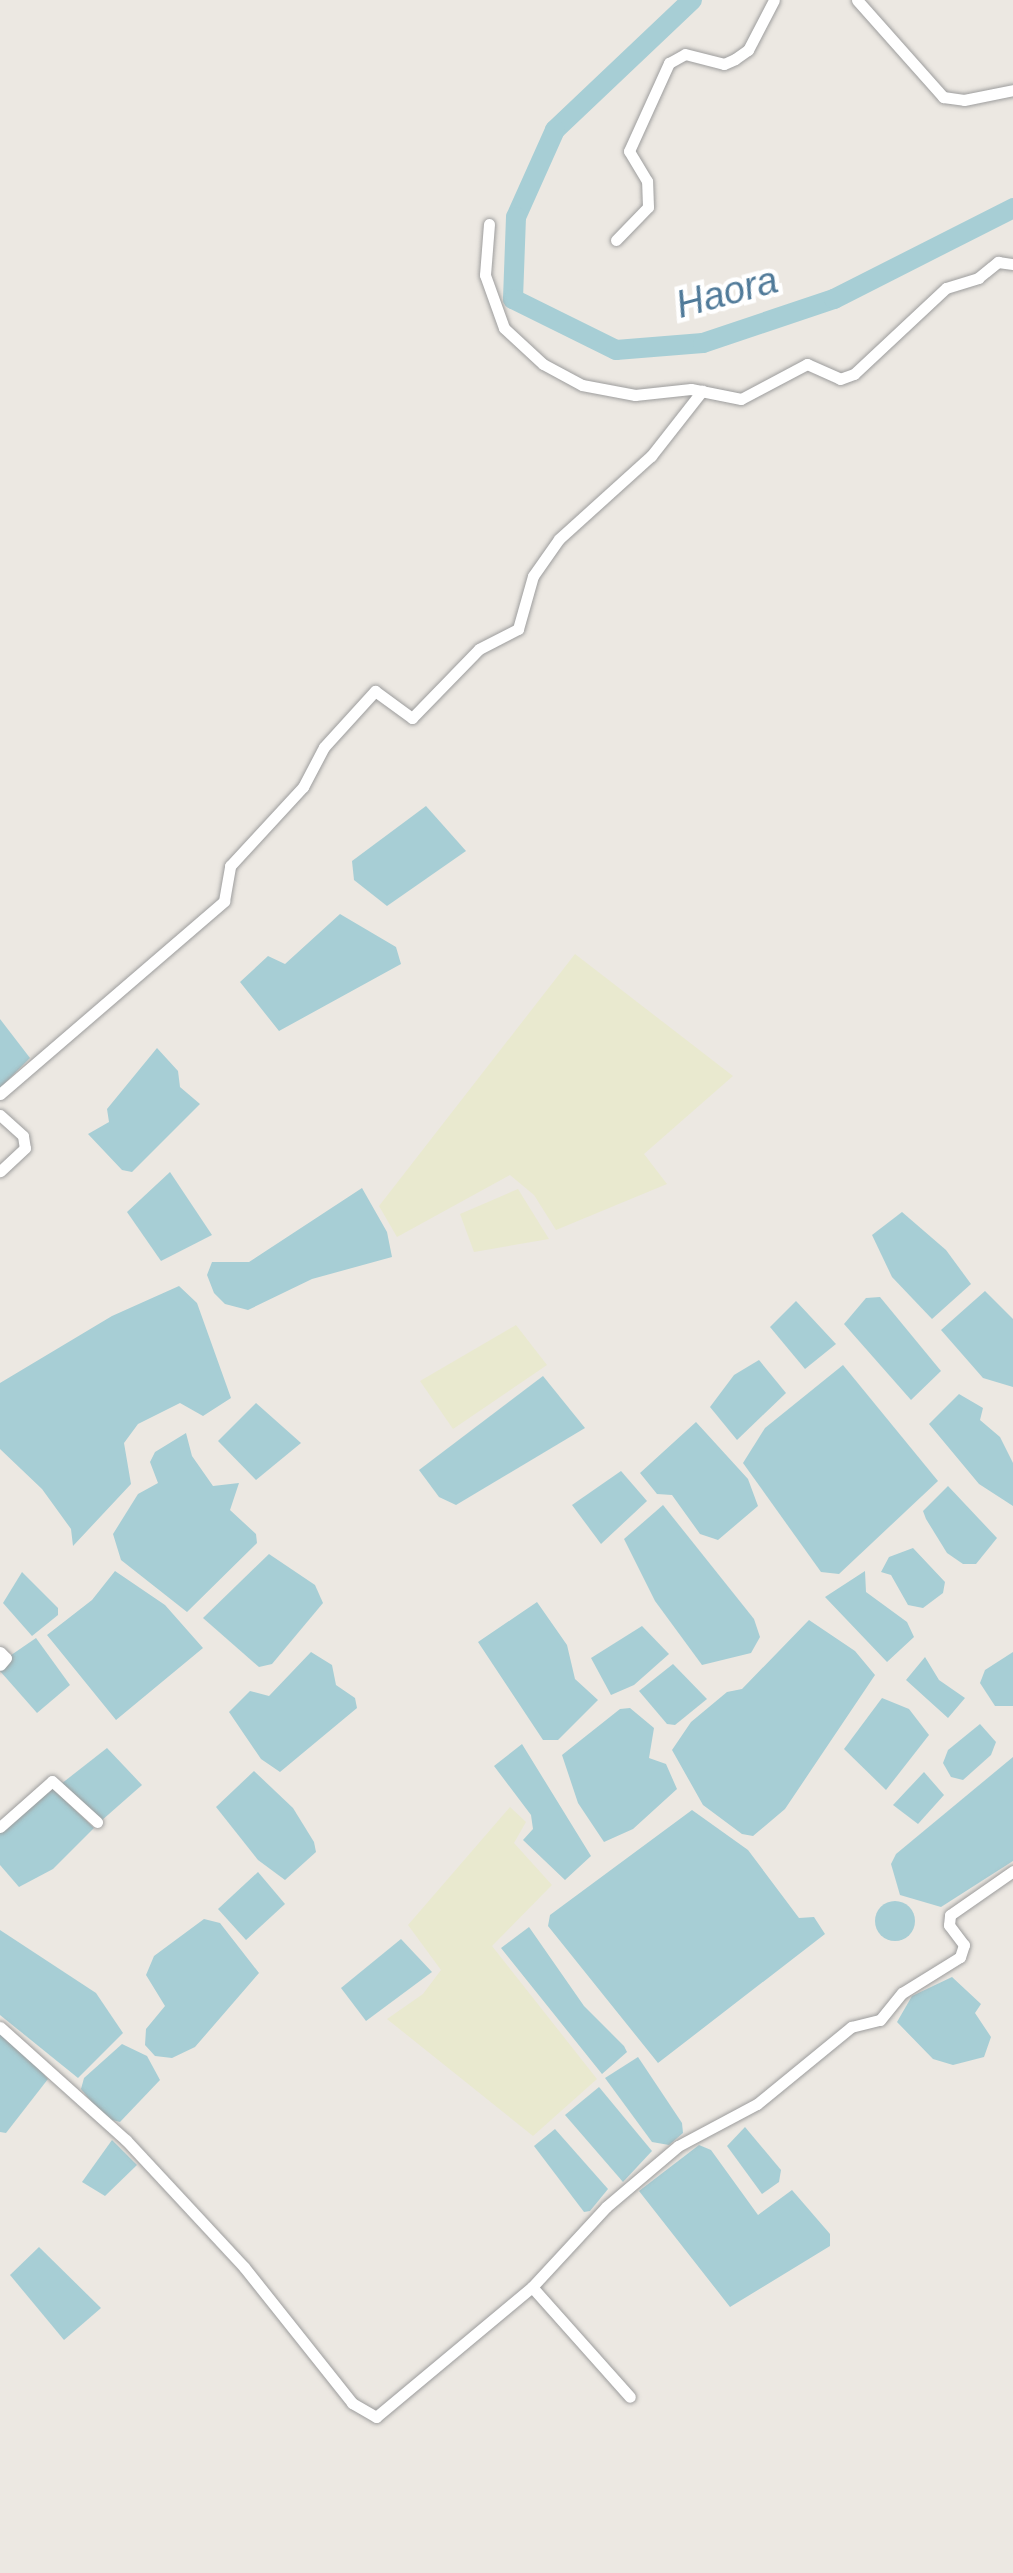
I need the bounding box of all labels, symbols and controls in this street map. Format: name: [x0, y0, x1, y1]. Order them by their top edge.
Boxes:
water label: Haora: [671, 258, 783, 328]

